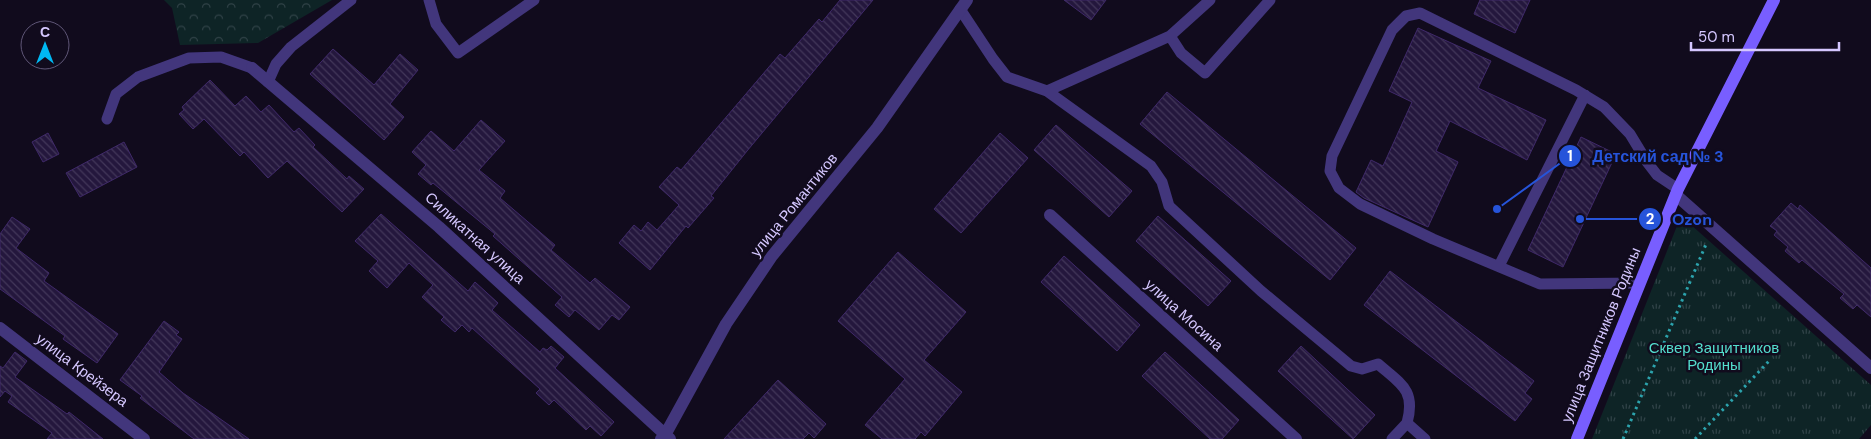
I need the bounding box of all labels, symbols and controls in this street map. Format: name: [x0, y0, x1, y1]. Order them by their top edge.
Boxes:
north arrow: [20, 20, 70, 70]
scale bar: [1691, 20, 1838, 52]
text: С: [40, 23, 50, 41]
text: 50 m: [1698, 27, 1735, 47]
callout: Детский сад № 3: [1557, 141, 1734, 172]
text: 1: [1567, 146, 1573, 166]
text: Детский сад № 3: [1592, 146, 1724, 167]
street label: улица Романтиков: [746, 149, 842, 261]
street label: Силикатная улица: [421, 188, 530, 289]
callout: Ozon: [1637, 203, 1722, 234]
text: 2: [1646, 209, 1655, 229]
text: Ozon: [1672, 209, 1712, 230]
street label: улица Защитников Родины: [1557, 244, 1645, 426]
street label: улица Мосина: [1141, 275, 1228, 356]
street label: улица Крейзера: [32, 329, 133, 412]
park label: Сквер Защитников Родины: [1649, 338, 1779, 375]

